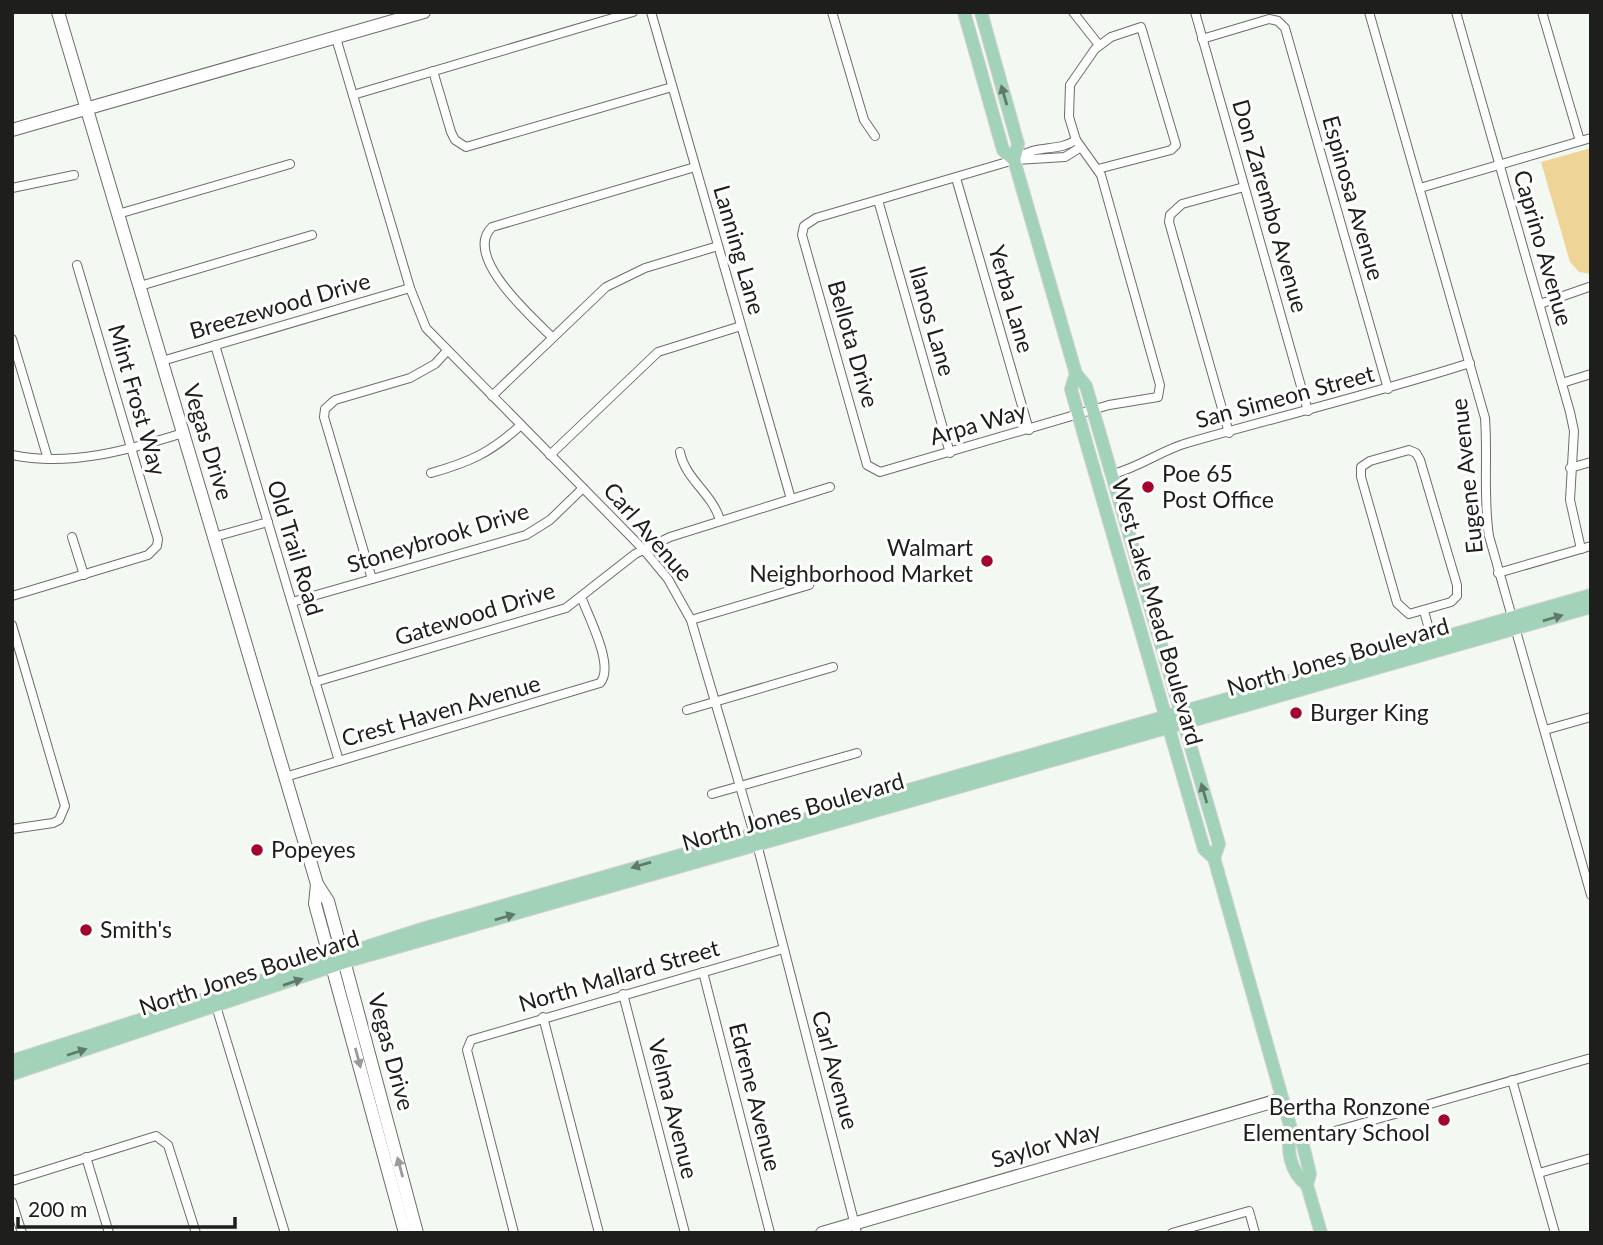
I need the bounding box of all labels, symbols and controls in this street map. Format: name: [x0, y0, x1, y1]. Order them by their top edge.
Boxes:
one-way arrow: [999, 84, 1009, 105]
street label: Don Zarembo Avenue: [1227, 96, 1315, 316]
street label: Espinosa Avenue: [1317, 112, 1391, 283]
street label: Caprino Avenue: [1508, 167, 1580, 329]
street label: Lanning Lane: [708, 182, 772, 318]
street label: Yerba Lane: [983, 242, 1041, 356]
street label: Ilanos Lane: [904, 263, 962, 379]
street label: Breezewood Drive: [186, 266, 373, 344]
street label: Bellota Drive: [822, 277, 885, 411]
street label: Mint Frost Way: [103, 321, 173, 479]
street label: San Simeon Street: [1192, 359, 1378, 433]
street label: Vegas Drive: [178, 380, 240, 503]
street label: Arpa Way: [926, 396, 1029, 450]
street label: Eugene Avenue: [1444, 397, 1488, 555]
place label: Poe 65 Post Office: [1162, 459, 1274, 513]
street label: West Lake Mead Boulevard: [1106, 475, 1209, 748]
street label: Carl Avenue: [598, 476, 699, 587]
street label: Old Trail Road: [262, 477, 330, 619]
marker: Poe 65 Post Office: [1140, 479, 1156, 495]
street label: Stoneybrook Drive: [343, 496, 532, 578]
place label: Walmart Neighborhood Market: [749, 533, 974, 587]
marker: Walmart Neighborhood Market: [979, 553, 995, 569]
street label: Gatewood Drive: [391, 575, 558, 651]
street label: North Jones Boulevard: [1223, 611, 1452, 701]
one-way arrow: [1542, 612, 1564, 623]
street label: Crest Haven Avenue: [338, 668, 543, 752]
place label: Burger King: [1310, 698, 1429, 726]
marker: Burger King: [1288, 705, 1304, 721]
street label: North Jones Boulevard: [678, 766, 907, 856]
one-way arrow: [1198, 782, 1208, 803]
place label: Popeyes: [271, 835, 356, 863]
marker: Popeyes: [249, 842, 265, 858]
one-way arrow: [630, 860, 652, 871]
one-way arrow: [495, 911, 516, 921]
place label: Smith's: [100, 915, 172, 943]
marker: Smith's: [78, 922, 94, 938]
street label: North Jones Boulevard: [135, 923, 362, 1021]
street label: North Mallard Street: [515, 933, 723, 1017]
one-way arrow: [283, 976, 304, 987]
street label: Vegas Drive: [363, 990, 421, 1113]
street label: Carl Avenue: [807, 1007, 865, 1132]
street label: Edrene Avenue: [724, 1020, 788, 1174]
street label: Velma Avenue: [643, 1036, 705, 1182]
one-way arrow: [67, 1047, 88, 1057]
one-way arrow: [353, 1047, 364, 1069]
place label: Bertha Ronzone Elementary School: [1243, 1092, 1430, 1146]
marker: Bertha Ronzone Elementary School: [1436, 1112, 1452, 1128]
street label: Saylor Way: [988, 1115, 1104, 1173]
one-way arrow: [394, 1156, 404, 1177]
scale bar: [18, 1186, 234, 1230]
text: 200 m: [28, 1196, 87, 1221]

